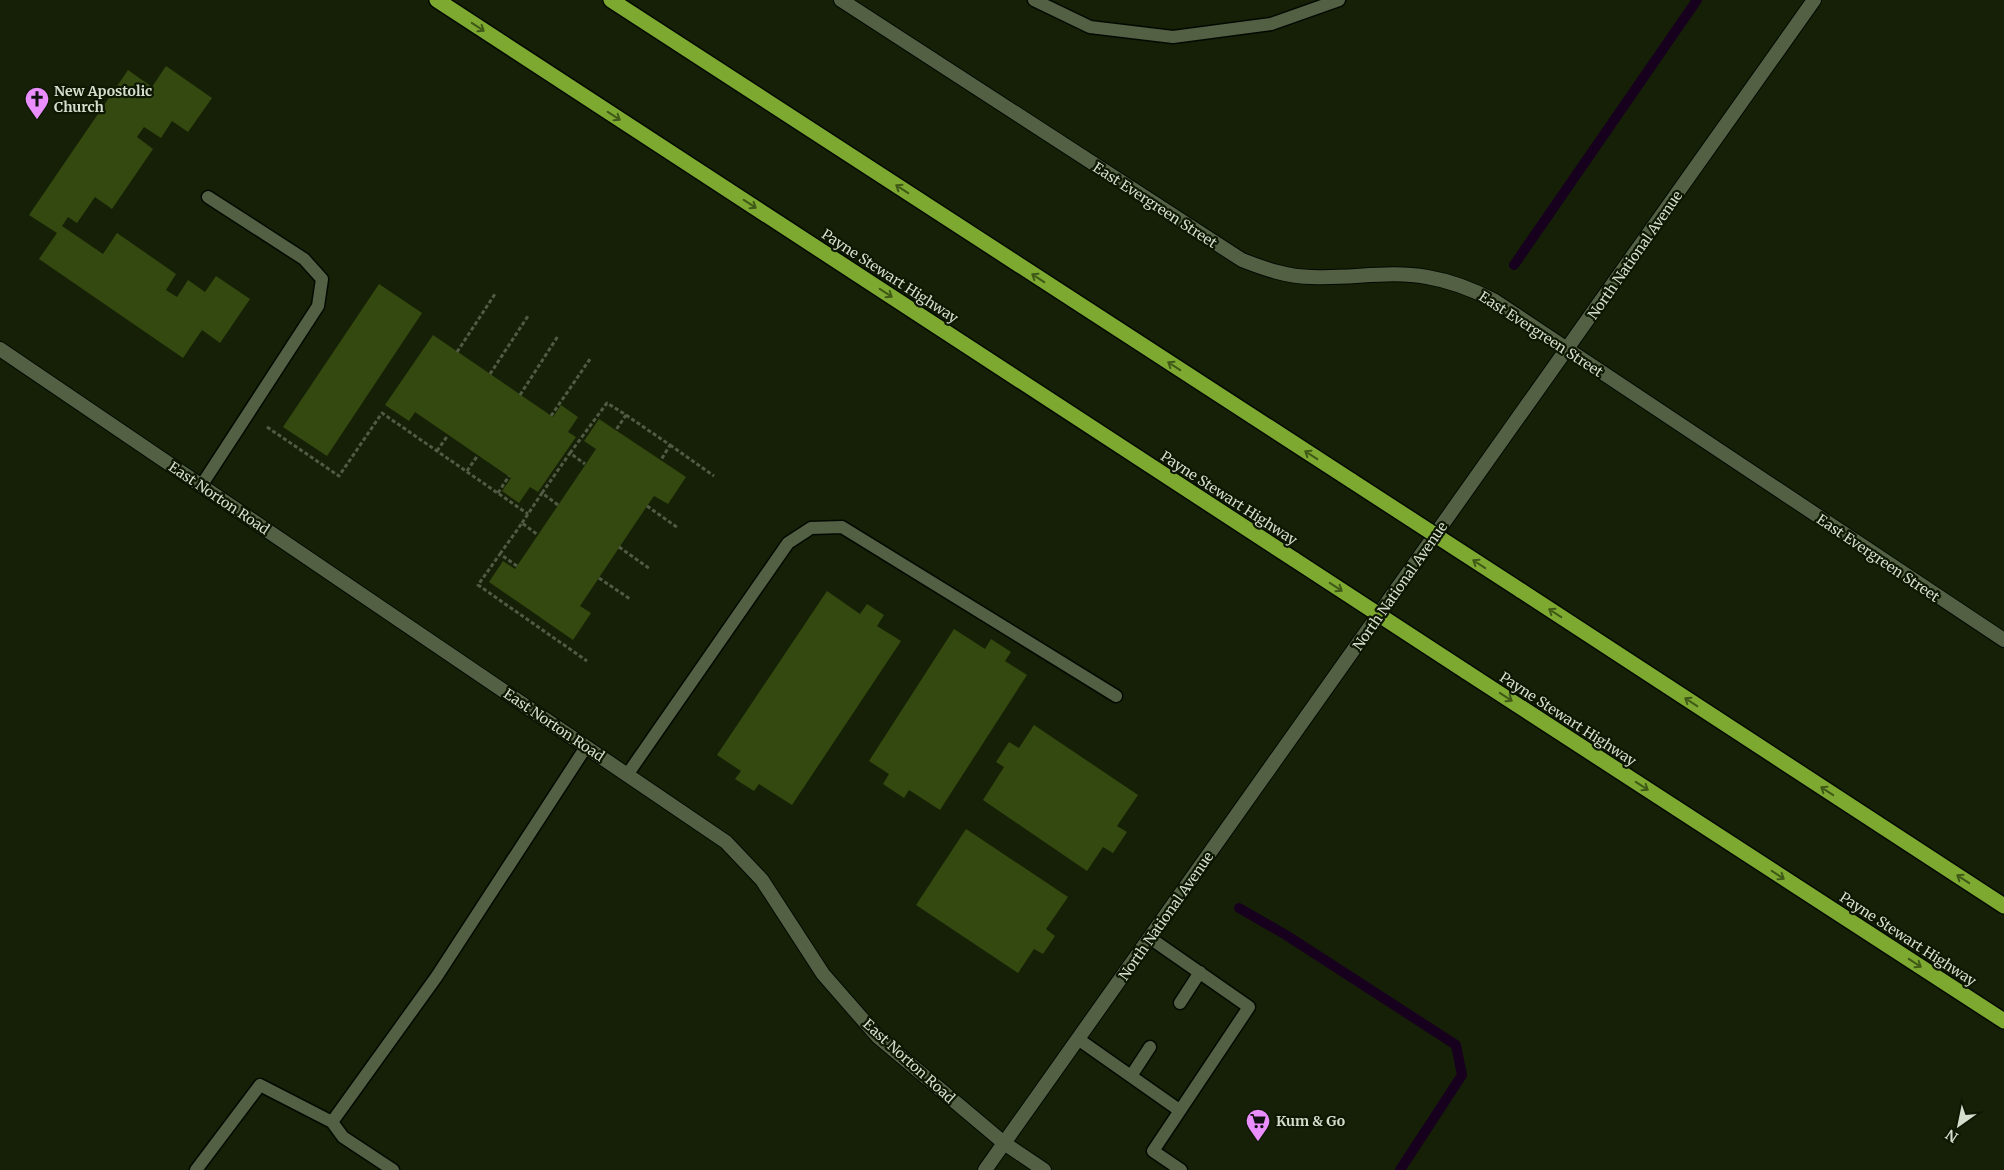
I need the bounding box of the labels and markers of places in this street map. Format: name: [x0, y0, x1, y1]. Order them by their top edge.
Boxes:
place label: New Apostolic Church: [54, 82, 152, 116]
church icon: New Apostolic Church: [24, 86, 50, 120]
supermarket icon: Kum & Go: [1245, 1108, 1271, 1142]
place label: Kum & Go: [1276, 1112, 1345, 1130]

